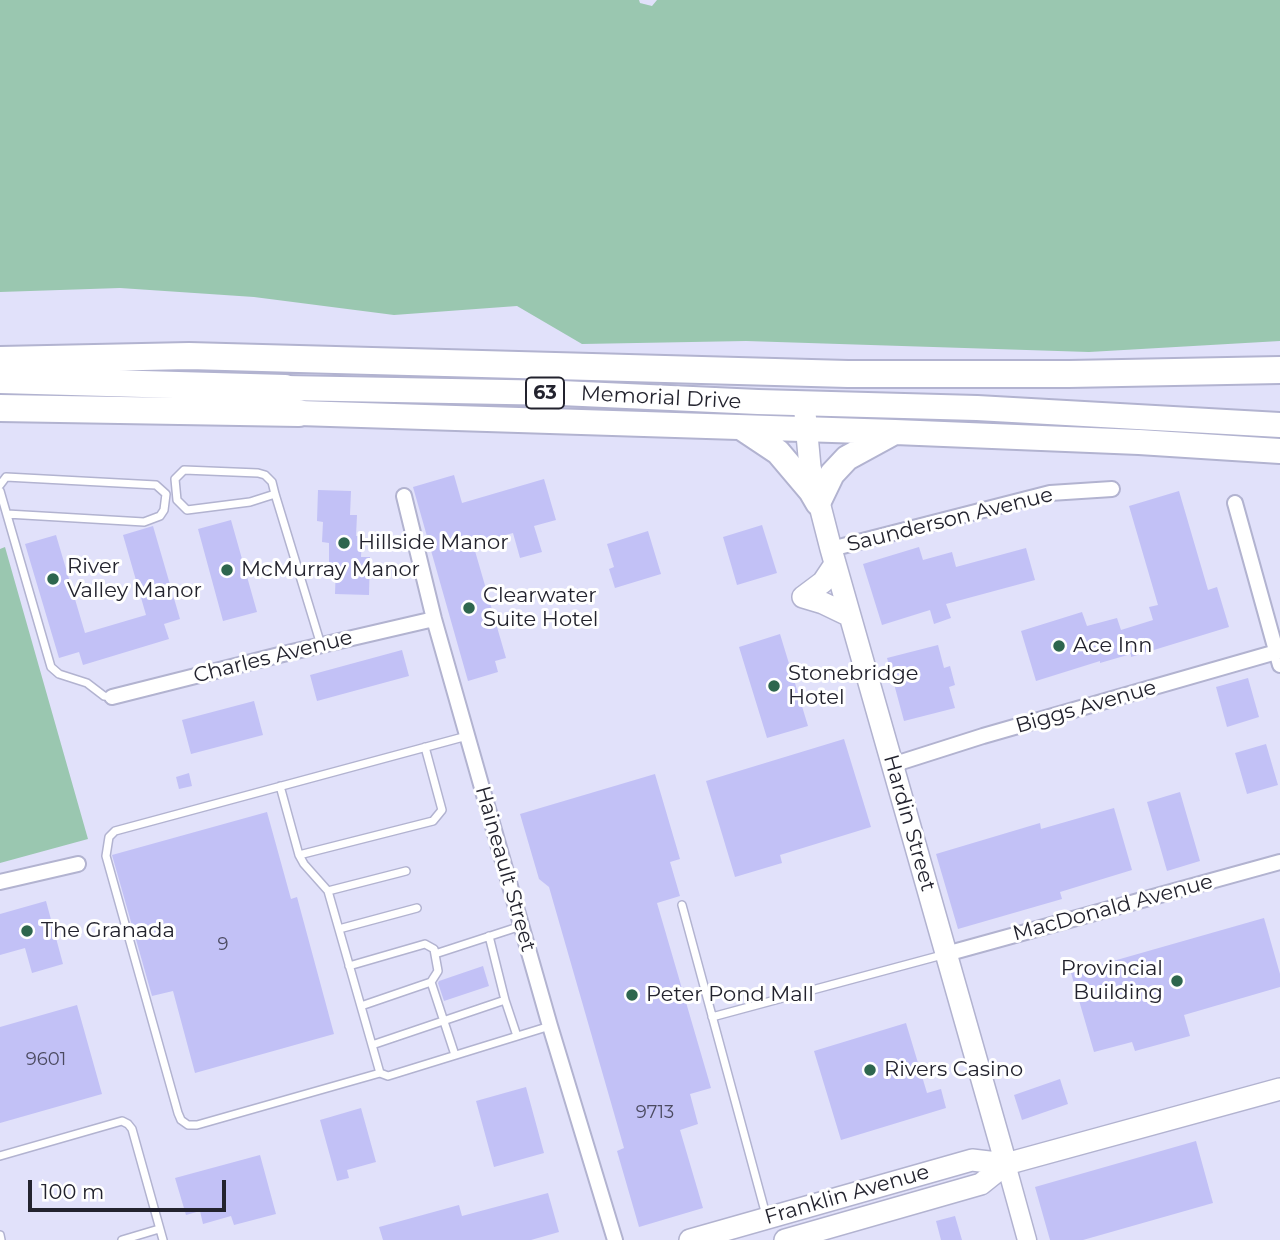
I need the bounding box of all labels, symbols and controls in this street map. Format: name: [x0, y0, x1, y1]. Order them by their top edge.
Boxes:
road number: 63: [526, 378, 564, 408]
street label: Memorial Drive: [580, 381, 742, 415]
street label: Saunderson Avenue: [844, 482, 1056, 558]
place label: Hillside Manor: [358, 530, 509, 556]
marker: Hillside Manor: [336, 535, 352, 551]
place label: River Valley Manor: [67, 554, 202, 604]
place label: McMurray Manor: [241, 557, 420, 583]
marker: McMurray Manor: [219, 562, 235, 578]
marker: River Valley Manor: [45, 571, 61, 587]
place label: Clearwater Suite Hotel: [483, 583, 599, 633]
marker: Clearwater Suite Hotel: [461, 600, 477, 616]
street label: Charles Avenue: [191, 625, 355, 689]
place label: Ace Inn: [1073, 633, 1153, 659]
marker: Ace Inn: [1051, 638, 1067, 654]
place label: Stonebridge Hotel: [788, 661, 919, 711]
street label: Biggs Avenue: [1013, 675, 1159, 739]
marker: Stonebridge Hotel: [766, 678, 782, 694]
street label: Hardin Street: [877, 752, 941, 894]
street label: Haineault Street: [469, 783, 541, 955]
street label: MacDonald Avenue: [1010, 869, 1216, 947]
place label: The Granada: [41, 918, 175, 944]
marker: The Granada: [19, 923, 35, 939]
house number: 9: [218, 934, 228, 956]
place label: Provincial Building: [1061, 956, 1163, 1006]
marker: Provincial Building: [1169, 973, 1185, 989]
place label: Peter Pond Mall: [646, 982, 814, 1008]
marker: Peter Pond Mall: [624, 987, 640, 1003]
house number: 9601: [26, 1049, 66, 1071]
place label: Rivers Casino: [884, 1057, 1023, 1083]
marker: Rivers Casino: [862, 1062, 878, 1078]
house number: 9713: [636, 1102, 674, 1124]
street label: Franklin Avenue: [762, 1159, 932, 1231]
scale bar: [32, 1166, 229, 1210]
text: 100 m: [41, 1179, 104, 1204]

